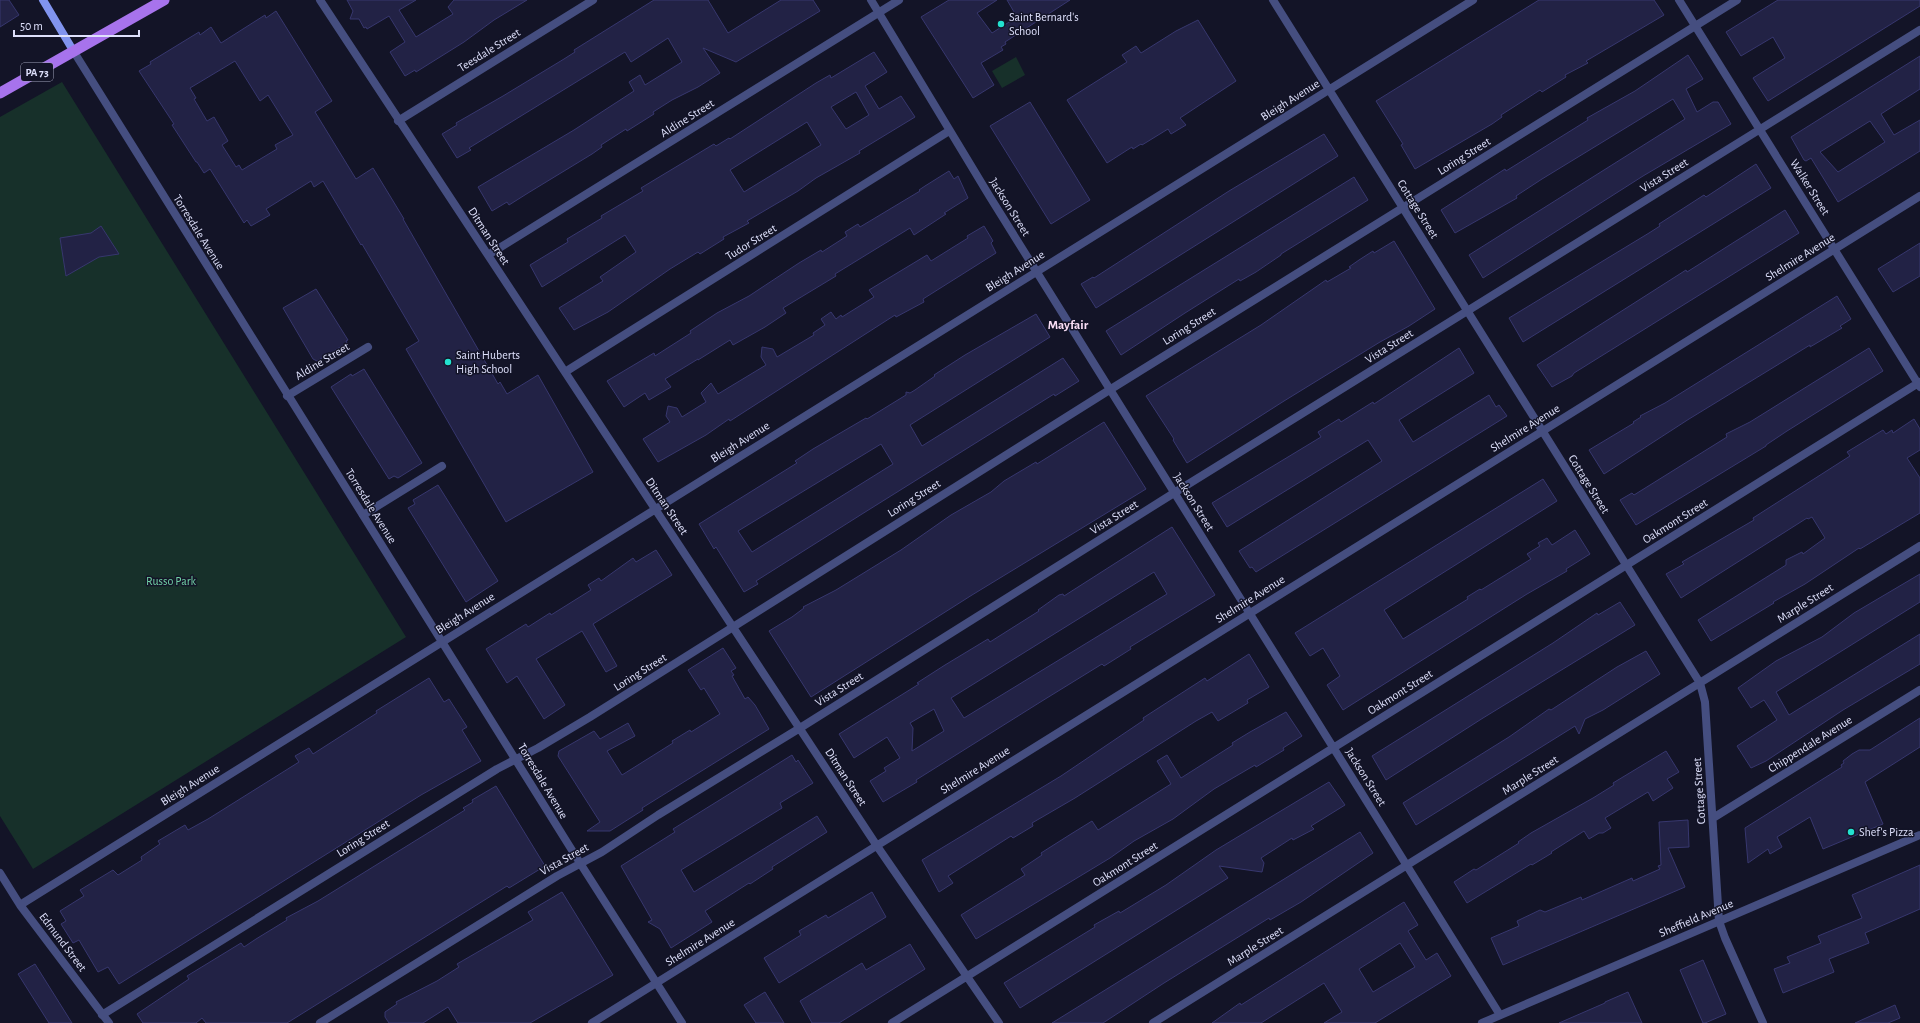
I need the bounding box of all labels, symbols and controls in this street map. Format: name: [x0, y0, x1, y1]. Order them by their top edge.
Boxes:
place label: Saint Bernard's School: [1009, 11, 1079, 37]
scale bar: [14, 12, 139, 38]
marker: Saint Bernard's School: [996, 19, 1006, 29]
text: 50 m: [20, 20, 43, 32]
street label: Teesdale Street: [456, 26, 522, 74]
road number: PA 73: [21, 63, 53, 81]
street label: Bleigh Avenue: [1258, 77, 1322, 123]
street label: Aldine Street: [658, 97, 716, 139]
street label: Loring Street: [1436, 135, 1493, 177]
street label: Vista Street: [1638, 156, 1690, 194]
street label: Walker Street: [1788, 157, 1832, 217]
street label: Jackson Street: [987, 176, 1033, 238]
street label: Cottage Street: [1395, 178, 1441, 241]
street label: Torresdale Avenue: [171, 192, 227, 272]
street label: Ditman Street: [466, 205, 512, 267]
street label: Tudor Street: [724, 222, 779, 262]
street label: Shelmire Avenue: [1763, 231, 1837, 283]
street label: Bleigh Avenue: [983, 248, 1047, 294]
street label: Loring Street: [1161, 305, 1218, 347]
district label: Mayfair: [1048, 319, 1089, 332]
street label: Vista Street: [1363, 327, 1415, 365]
street label: Aldine Street: [293, 340, 351, 382]
place label: Saint Huberts High School: [456, 349, 520, 375]
marker: Saint Huberts High School: [443, 357, 453, 367]
street label: Shelmire Avenue: [1488, 402, 1562, 454]
street label: Bleigh Avenue: [708, 419, 772, 465]
street label: Cottage Street: [1566, 453, 1612, 516]
street label: Torresdale Avenue: [343, 466, 399, 546]
street label: Jackson Street: [1171, 471, 1217, 533]
street label: Ditman Street: [644, 475, 691, 537]
street label: Loring Street: [886, 477, 943, 519]
street label: Oakmont Street: [1640, 496, 1710, 546]
street label: Vista Street: [1088, 498, 1140, 536]
street label: Shelmire Avenue: [1213, 573, 1287, 625]
park label: Russo Park: [146, 575, 197, 587]
street label: Marple Street: [1775, 581, 1835, 625]
street label: Bleigh Avenue: [433, 590, 497, 636]
street label: Loring Street: [612, 651, 669, 693]
street label: Oakmont Street: [1365, 667, 1435, 717]
street label: Vista Street: [813, 670, 865, 708]
street label: Chippendale Avenue: [1766, 713, 1854, 775]
street label: Torresdale Avenue: [516, 741, 570, 821]
street label: Shelmire Avenue: [938, 744, 1012, 796]
street label: Ditman Street: [823, 746, 869, 808]
street label: Jackson Street: [1343, 746, 1389, 808]
street label: Marple Street: [1500, 753, 1560, 797]
street label: Cottage Street: [1691, 757, 1707, 825]
street label: Bleigh Avenue: [158, 762, 222, 808]
street label: Loring Street: [335, 817, 392, 859]
place label: Shef's Pizza: [1859, 826, 1914, 838]
marker: Shef's Pizza: [1846, 827, 1856, 837]
street label: Oakmont Street: [1090, 839, 1160, 889]
street label: Vista Street: [538, 841, 591, 877]
street label: Sheffield Avenue: [1657, 897, 1735, 939]
street label: Edmund Street: [37, 910, 89, 974]
street label: Shelmire Avenue: [663, 916, 737, 968]
street label: Marple Street: [1225, 924, 1285, 968]

